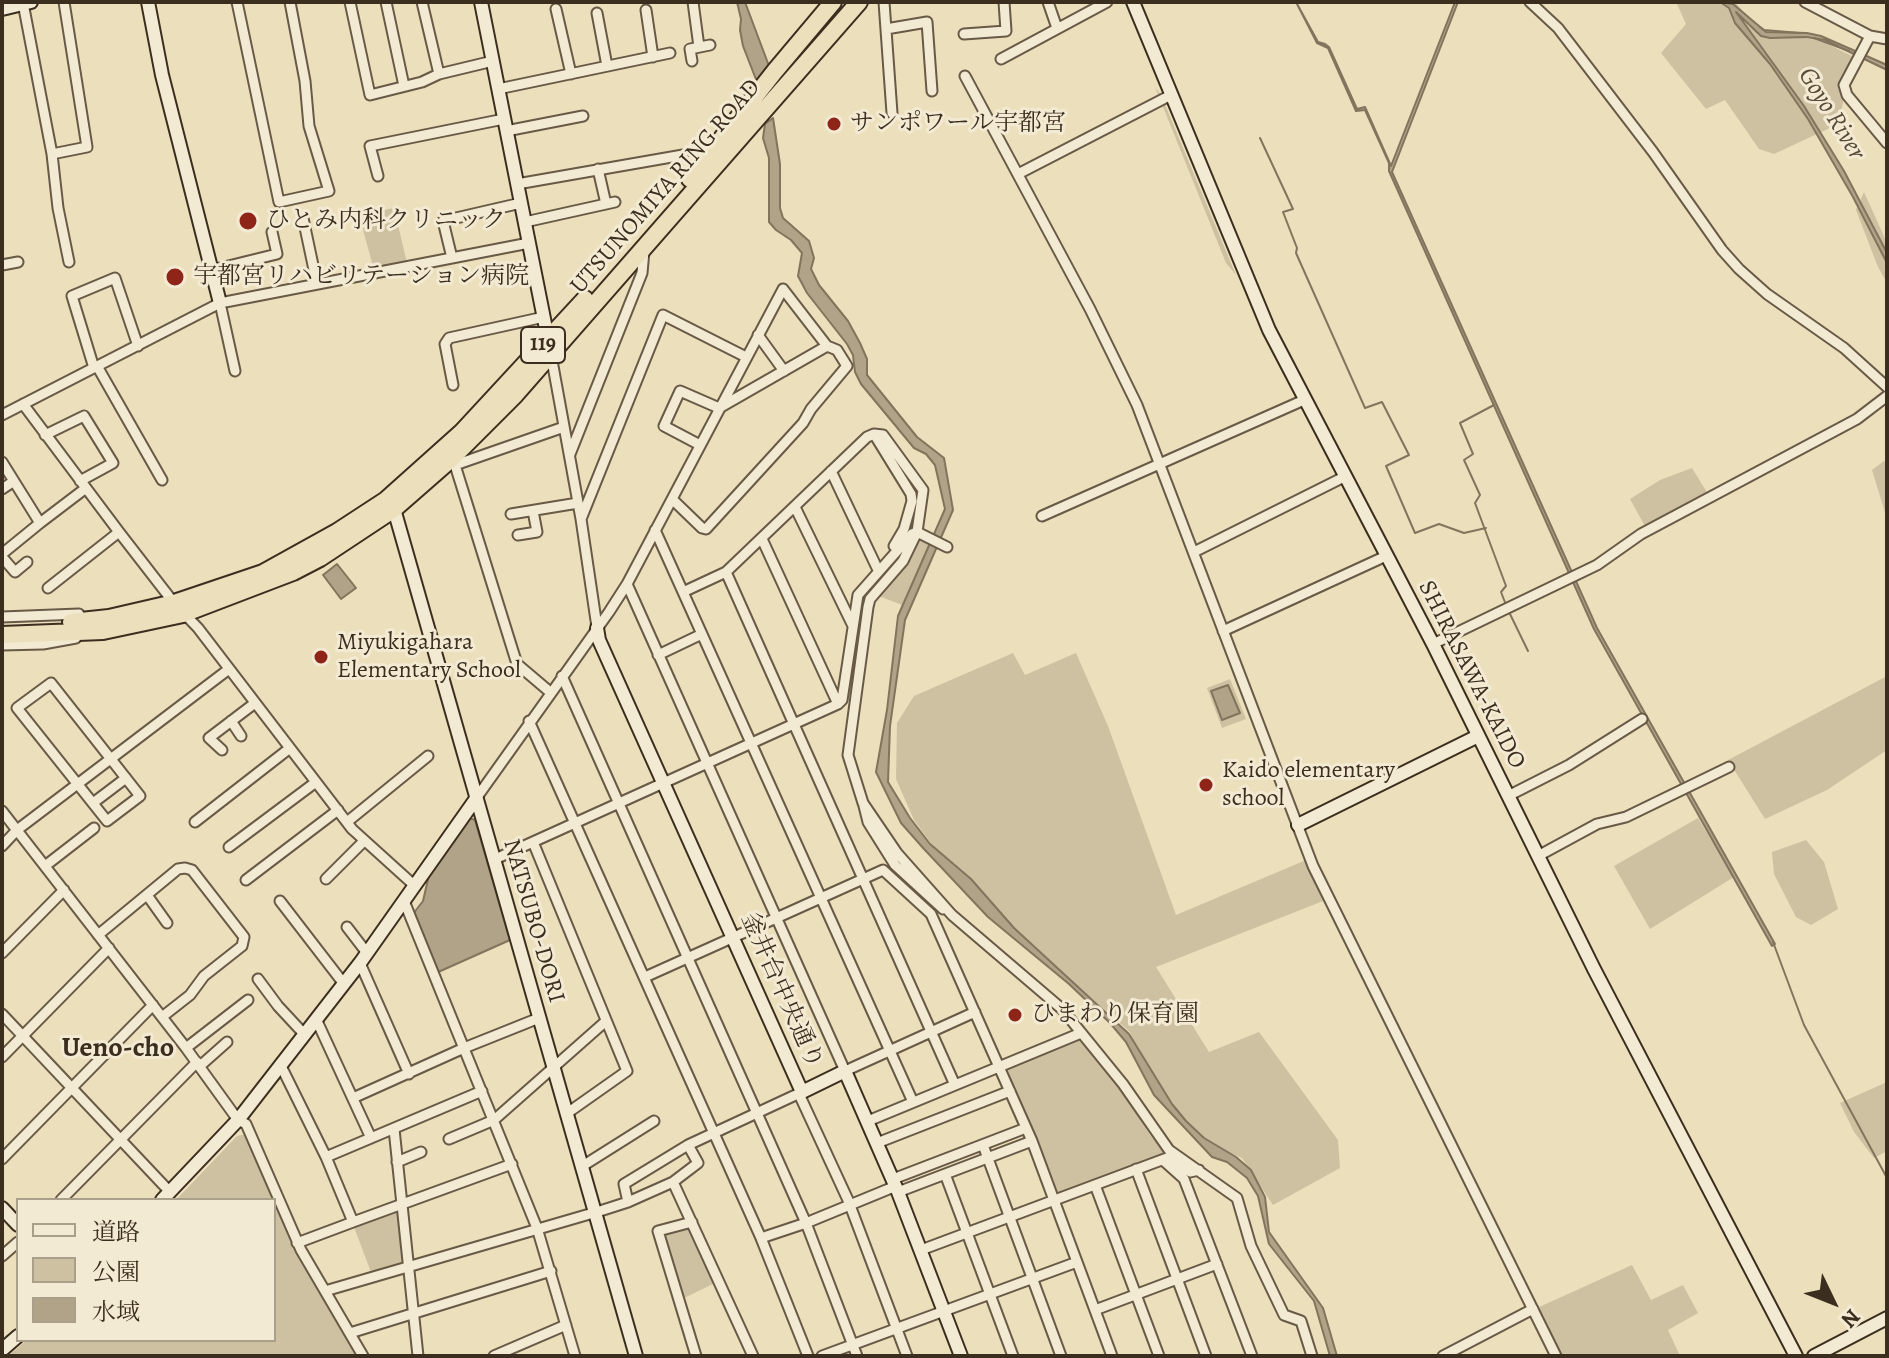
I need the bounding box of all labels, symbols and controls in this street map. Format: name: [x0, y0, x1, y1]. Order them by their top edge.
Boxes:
water label: Goyo River: [1791, 62, 1871, 166]
street label: UTSUNOMIYA RING ROAD: [565, 74, 767, 300]
place label: サンポワール宇都宮: [850, 110, 1066, 138]
marker: サンポワール宇都宮: [825, 115, 843, 133]
place label: ひとみ内科クリニック: [266, 207, 506, 235]
marker: ひとみ内科クリニック: [237, 210, 259, 232]
place label: 宇都宮リハビリテーション病院: [193, 263, 529, 291]
marker: 宇都宮リハビリテーション病院: [164, 266, 186, 288]
road number: 119: [521, 327, 565, 363]
street label: SHIRASAWA-KAIDO: [1411, 576, 1531, 774]
place label: Miyukigahara Elementary School: [337, 629, 521, 685]
marker: Miyukigahara Elementary School: [312, 648, 330, 666]
place label: Kaido elementary school: [1222, 757, 1395, 813]
marker: Kaido elementary school: [1197, 776, 1215, 794]
street label: NATSUBO-DORI: [496, 836, 570, 1006]
street label: 釜井台中央通り: [734, 908, 828, 1074]
place label: ひまわり保育園: [1031, 1001, 1199, 1029]
marker: ひまわり保育園: [1006, 1006, 1024, 1024]
district label: Ueno-cho: [62, 1032, 174, 1066]
legend: [16, 1198, 276, 1342]
text: 道路: [92, 1216, 140, 1248]
text: 公園: [92, 1256, 140, 1288]
north arrow: [1793, 1262, 1873, 1342]
text: 水域: [92, 1296, 140, 1328]
text: N: [1834, 1302, 1867, 1334]

